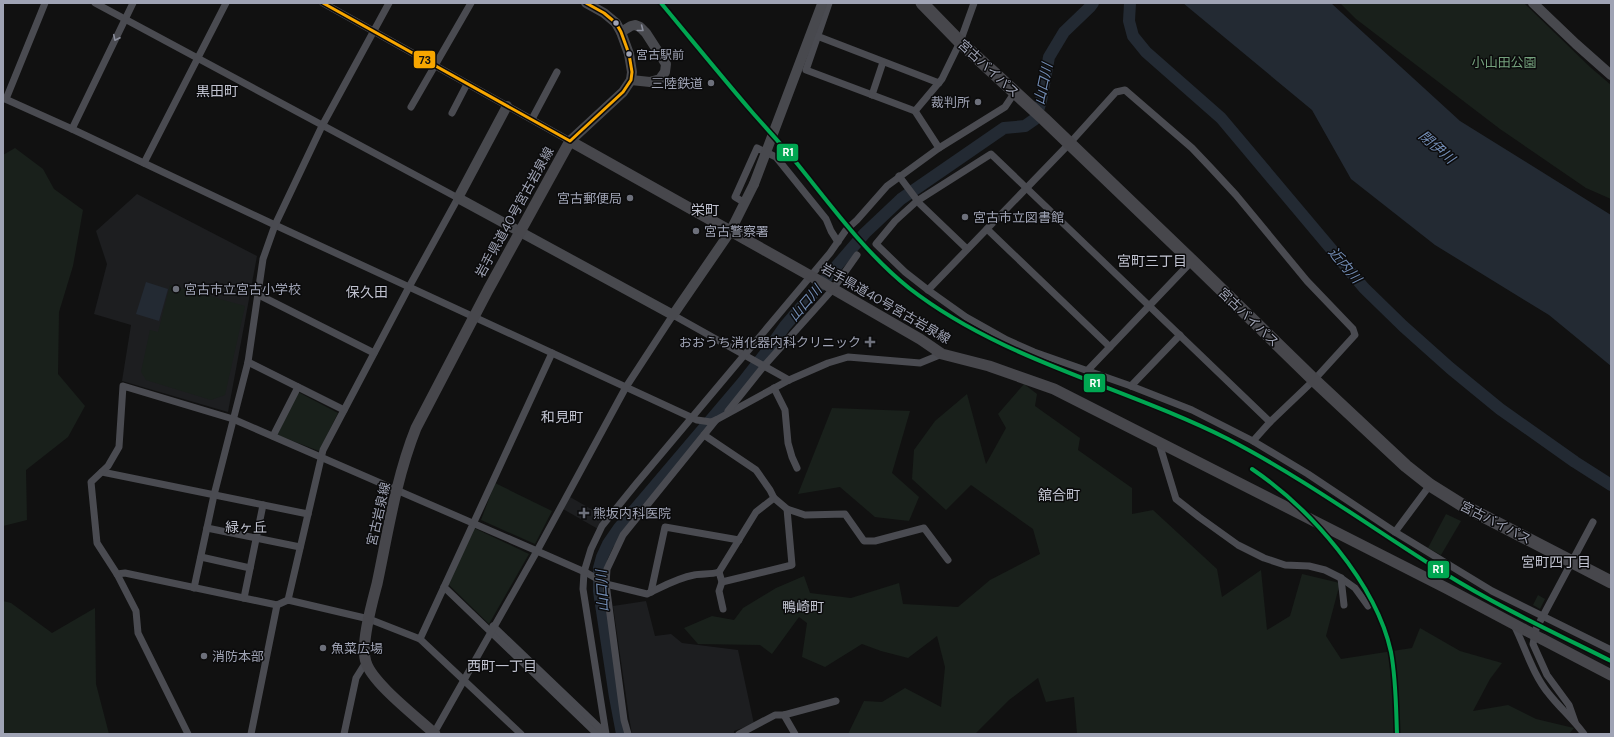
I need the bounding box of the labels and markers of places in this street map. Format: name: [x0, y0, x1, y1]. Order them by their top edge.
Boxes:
unlabelled marker: [611, 18, 621, 28]
place label: 宮古駅前: [636, 47, 684, 63]
marker: 宮古駅前: [624, 49, 634, 59]
place label: 三陸鉄道: [651, 75, 703, 92]
marker: 三陸鉄道: [706, 78, 716, 88]
place label: 裁判所: [931, 94, 970, 111]
marker: 裁判所: [973, 97, 983, 107]
place label: 宮古郵便局: [557, 190, 622, 207]
marker: 宮古郵便局: [625, 193, 635, 203]
place label: 宮古市立図書館: [973, 209, 1064, 226]
marker: 宮古市立図書館: [960, 212, 970, 222]
place label: 宮古警察署: [704, 223, 769, 240]
marker: 宮古警察署: [691, 226, 701, 236]
place label: 宮古市立宮古小学校: [184, 281, 301, 298]
marker: 宮古市立宮古小学校: [171, 284, 181, 294]
place label: おおうち消化器内科クリニック: [679, 334, 861, 351]
marker: おおうち消化器内科クリニック: [864, 336, 876, 348]
place label: 熊坂内科医院: [593, 505, 671, 522]
marker: 熊坂内科医院: [578, 507, 590, 519]
place label: 魚菜広場: [331, 640, 383, 657]
marker: 魚菜広場: [318, 643, 328, 653]
place label: 消防本部: [212, 648, 264, 665]
marker: 消防本部: [199, 651, 209, 661]

